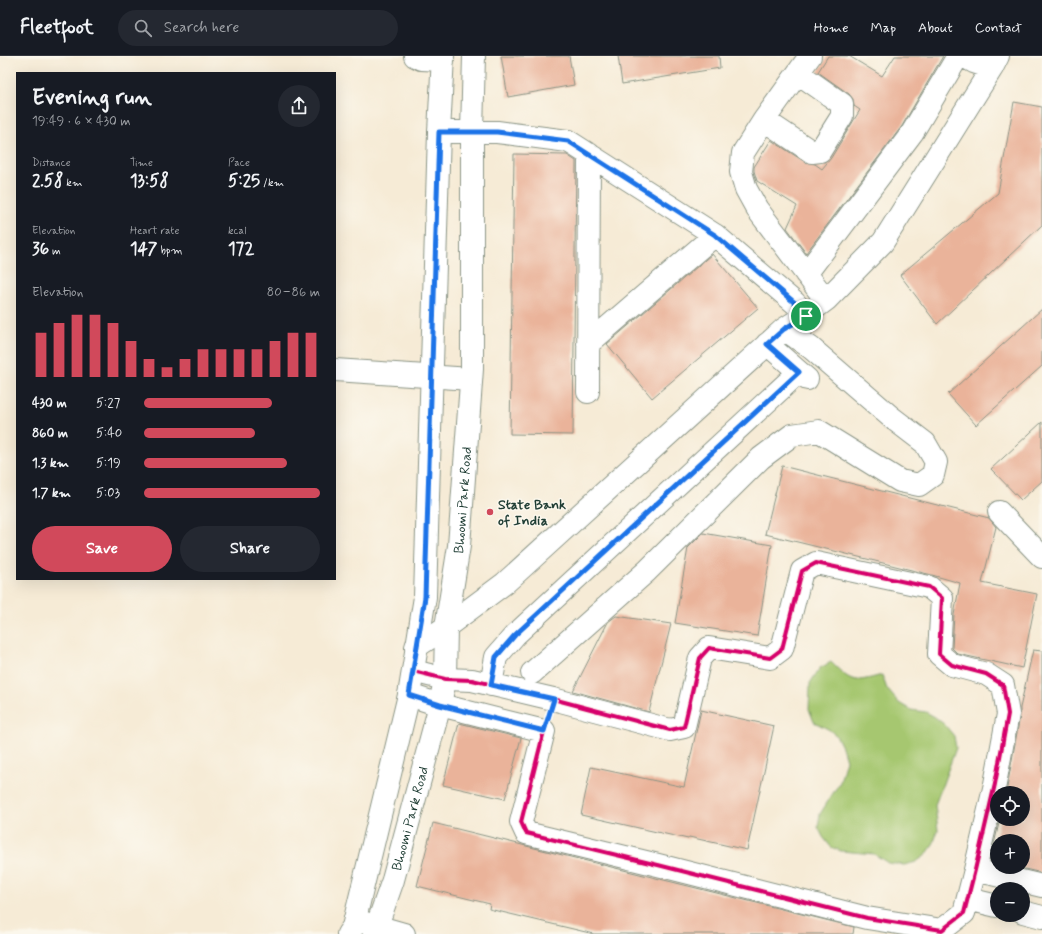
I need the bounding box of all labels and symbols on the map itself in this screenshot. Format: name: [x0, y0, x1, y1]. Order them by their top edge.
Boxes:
pin: [789, 299, 823, 333]
street label: Bhoomi Park Road: [450, 446, 476, 555]
place label: State Bank of India: [498, 496, 566, 530]
marker: State Bank of India: [485, 507, 495, 517]
street label: Bhoomi Park Road: [388, 765, 433, 873]

